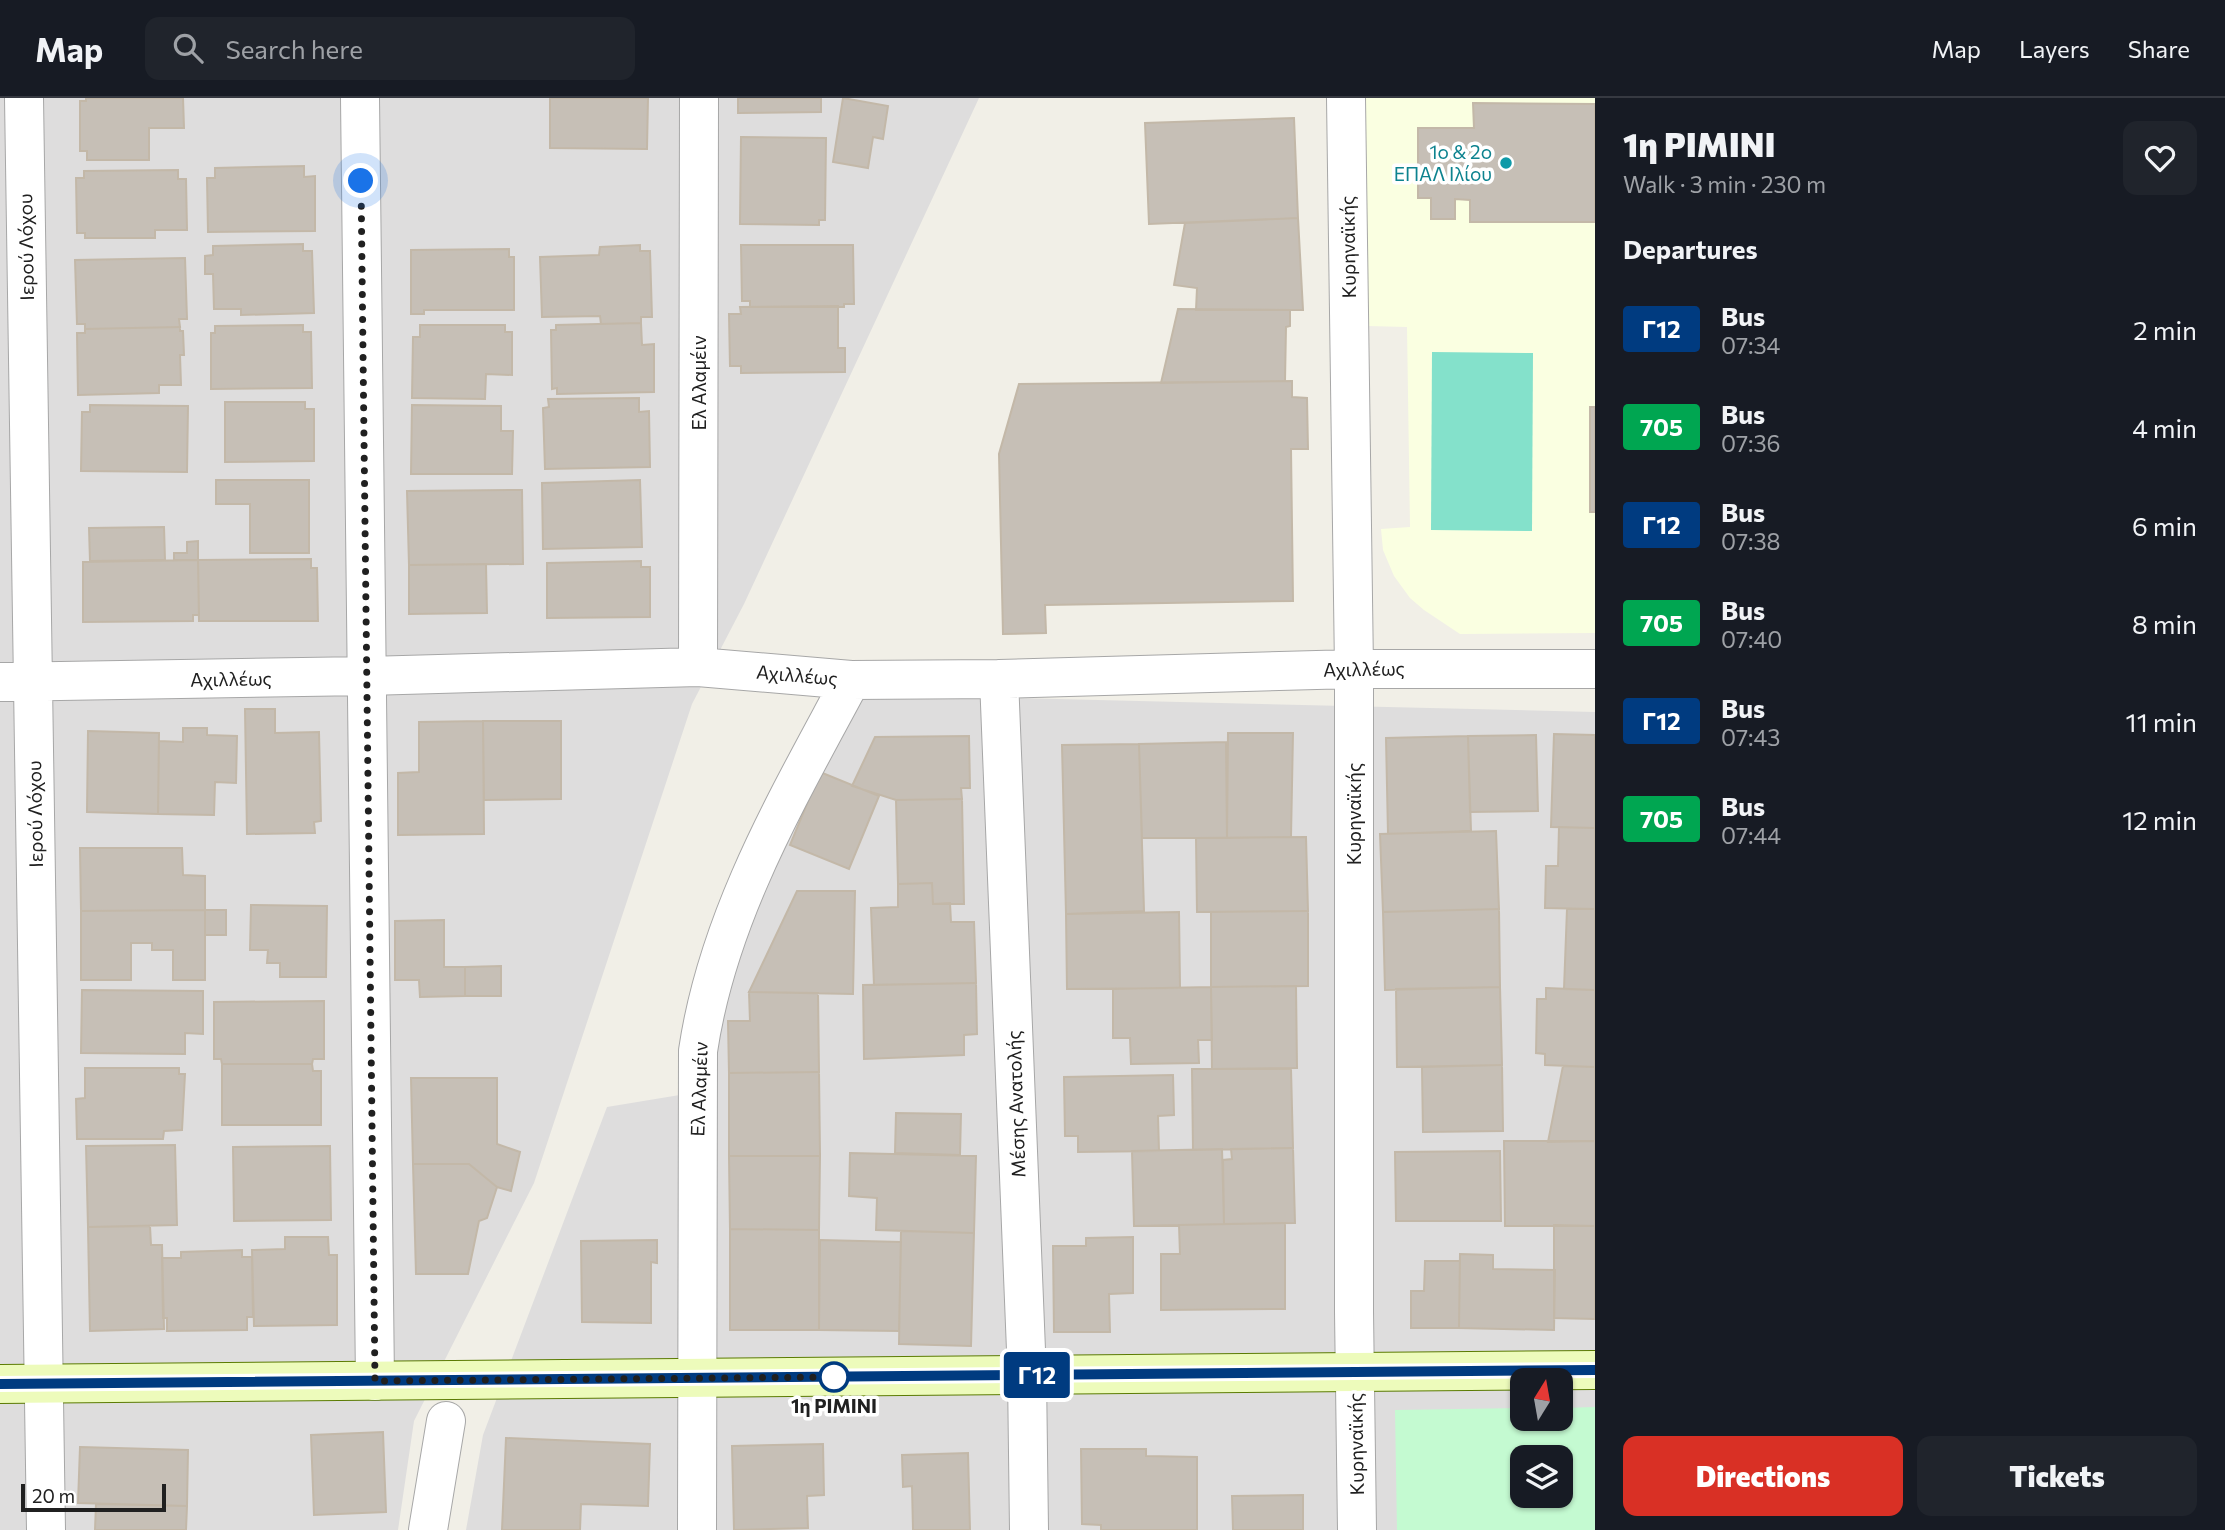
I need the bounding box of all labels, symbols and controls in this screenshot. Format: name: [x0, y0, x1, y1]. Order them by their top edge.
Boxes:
search box: [145, 17, 635, 80]
text: Map: [35, 28, 103, 69]
icon: search: [169, 29, 207, 67]
text: Search here: [225, 33, 363, 64]
text: Map: [1932, 34, 1981, 63]
text: Layers: [2019, 34, 2090, 63]
text: Share: [2128, 34, 2190, 63]
button: heart: [2123, 121, 2197, 195]
text: 1η ΡΙΜΙΝΙ: [1623, 123, 1775, 164]
place label: 1ο & 2ο ΕΠΑΛ Ιλίου: [1394, 140, 1492, 185]
marker: 1ο & 2ο ΕΠΑΛ Ιλίου: [1498, 155, 1514, 171]
your location: [343, 163, 378, 198]
text: Walk · 3 min · 230 m: [1623, 170, 1826, 198]
street label: Ιερού Λόχου: [13, 193, 38, 301]
street label: Κυρηναϊκής: [1335, 196, 1360, 298]
text: Departures: [1623, 233, 1758, 264]
text: Bus: [1721, 300, 1765, 331]
text: Γ12: [1642, 314, 1681, 343]
text: 2 min: [2133, 314, 2197, 345]
text: 07:34: [1721, 331, 1780, 359]
street label: Ελ Αλαμέιν: [687, 335, 710, 430]
text: Bus: [1721, 398, 1765, 429]
text: 705: [1640, 412, 1683, 441]
text: 4 min: [2132, 412, 2197, 443]
text: 07:36: [1721, 429, 1781, 457]
text: Bus: [1721, 496, 1765, 527]
text: Γ12: [1642, 510, 1681, 539]
text: 6 min: [2132, 510, 2197, 541]
text: 07:38: [1721, 527, 1781, 555]
text: Bus: [1721, 594, 1765, 625]
text: 705: [1640, 608, 1683, 637]
text: 8 min: [2132, 608, 2197, 639]
text: 07:40: [1721, 625, 1782, 653]
street label: Αχιλλέως: [1323, 656, 1405, 681]
street label: Αχιλλέως: [755, 659, 839, 690]
street label: Αχιλλέως: [190, 666, 272, 691]
text: Bus: [1721, 692, 1765, 723]
text: Γ12: [1642, 706, 1681, 735]
text: 11 min: [2126, 706, 2197, 737]
text: 07:43: [1721, 723, 1780, 751]
street label: Ιερού Λόχου: [22, 760, 47, 868]
street label: Κυρηναϊκής: [1342, 763, 1365, 865]
text: Bus: [1721, 790, 1765, 821]
text: 705: [1640, 804, 1683, 833]
text: 12 min: [2122, 804, 2197, 835]
text: 07:44: [1721, 821, 1781, 849]
street label: Μέσης Ανατολής: [1001, 1030, 1030, 1178]
street label: Ελ Αλαμέιν: [685, 1041, 712, 1137]
line badge: Γ12: [997, 1352, 1077, 1398]
text: Γ12: [1018, 1360, 1056, 1389]
marker: 1η ΡΙΜΙΝΙ: [819, 1362, 849, 1392]
north arrow: [1510, 1368, 1573, 1432]
map controls: [1510, 1368, 1573, 1508]
street label: Κυρηναϊκής: [1343, 1393, 1368, 1495]
place label: 1η ΡΙΜΙΝΙ: [791, 1394, 877, 1417]
button: Directions: [1623, 1436, 1903, 1516]
button: Tickets: [1917, 1436, 2197, 1516]
button: layers: [1510, 1445, 1573, 1508]
scale bar: [21, 1481, 166, 1513]
text: 20 m: [32, 1484, 75, 1507]

